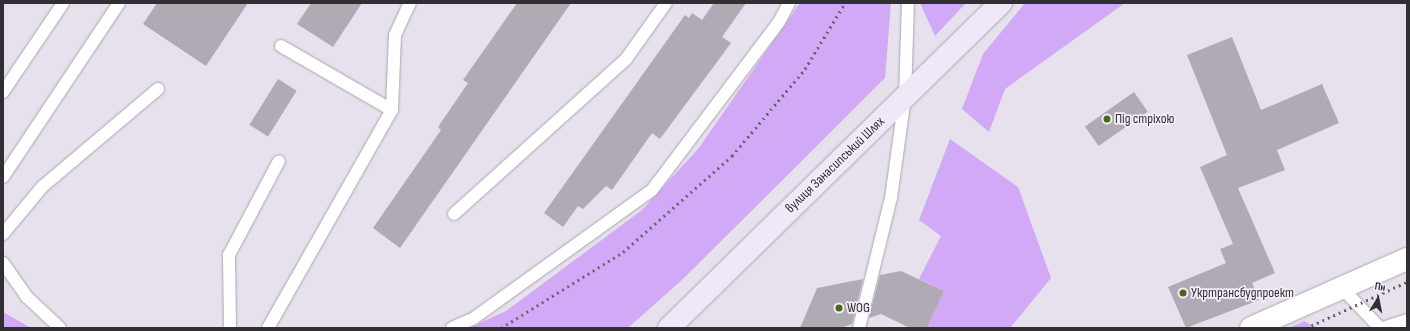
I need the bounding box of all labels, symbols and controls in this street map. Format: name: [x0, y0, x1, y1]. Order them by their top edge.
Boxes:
place label: Під стріхою: [1115, 111, 1174, 127]
street label: вулиця Занасипський Шлях: [782, 113, 888, 217]
marker: Під стріхою: [1102, 114, 1112, 124]
north arrow: [1358, 279, 1398, 319]
text: Пн: [1374, 279, 1387, 294]
place label: Укртрансбудпроект: [1191, 285, 1294, 301]
marker: Укртрансбудпроект: [1178, 288, 1188, 298]
place label: WOG: [847, 300, 870, 316]
marker: WOG: [834, 303, 844, 313]

